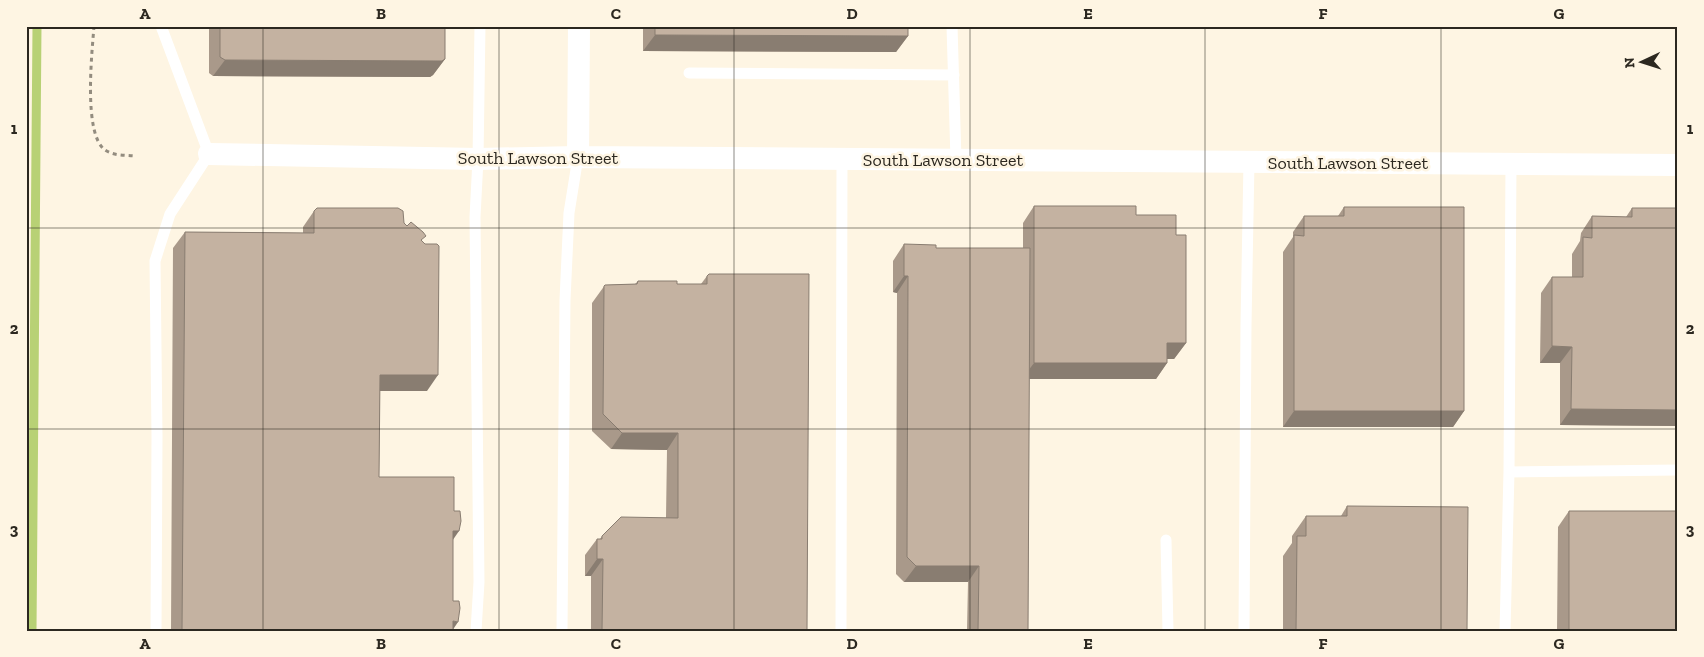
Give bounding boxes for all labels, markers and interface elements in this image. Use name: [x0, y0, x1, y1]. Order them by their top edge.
text: A: [140, 4, 151, 23]
text: B: [376, 4, 386, 23]
text: C: [611, 4, 621, 23]
text: D: [846, 4, 858, 23]
text: E: [1083, 4, 1093, 23]
text: F: [1318, 4, 1328, 23]
text: G: [1554, 4, 1565, 23]
north arrow: [1616, 38, 1666, 88]
text: N: [1621, 57, 1638, 69]
text: 1: [11, 119, 18, 138]
text: 1: [1687, 119, 1694, 138]
street label: South Lawson Street: [458, 147, 618, 169]
street label: South Lawson Street: [863, 149, 1023, 171]
street label: South Lawson Street: [1268, 152, 1428, 174]
text: 2: [10, 319, 19, 338]
text: 2: [1686, 319, 1695, 338]
text: 3: [10, 520, 19, 539]
text: 3: [1686, 520, 1695, 539]
text: A: [140, 634, 151, 653]
text: B: [376, 634, 386, 653]
text: C: [611, 634, 621, 653]
text: D: [846, 634, 858, 653]
text: E: [1083, 634, 1093, 653]
text: F: [1318, 634, 1328, 653]
text: G: [1554, 634, 1565, 653]

